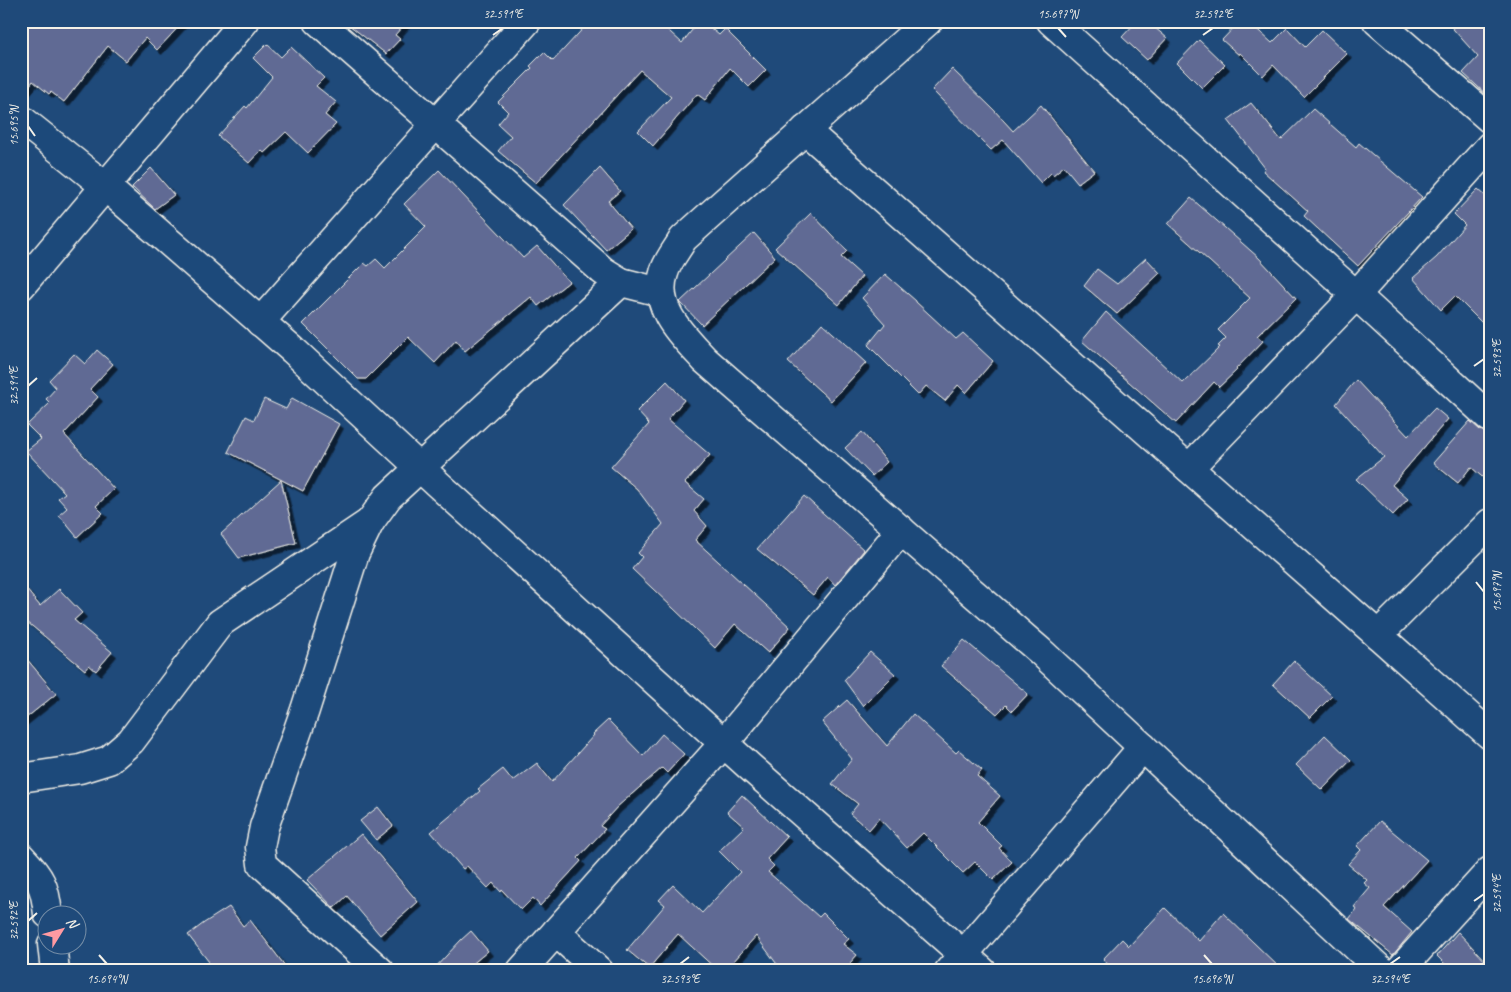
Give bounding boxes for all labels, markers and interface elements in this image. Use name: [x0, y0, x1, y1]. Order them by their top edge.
text: 32.591°E: [483, 6, 524, 22]
text: 15.697°N: [1038, 6, 1080, 22]
text: 32.592°E: [1193, 6, 1234, 22]
text: 15.695°N: [6, 104, 22, 146]
text: 32.593°E: [1489, 338, 1505, 379]
text: 32.591°E: [6, 365, 22, 406]
text: 15.697°N: [1489, 570, 1505, 612]
text: 32.594°E: [1489, 873, 1505, 914]
text: 32.592°E: [6, 900, 22, 941]
north arrow: [38, 904, 88, 954]
text: N: [63, 914, 83, 933]
text: 15.694°N: [87, 971, 129, 987]
text: 32.593°E: [660, 971, 701, 987]
text: 15.696°N: [1192, 971, 1234, 987]
text: 32.594°E: [1370, 971, 1411, 987]

